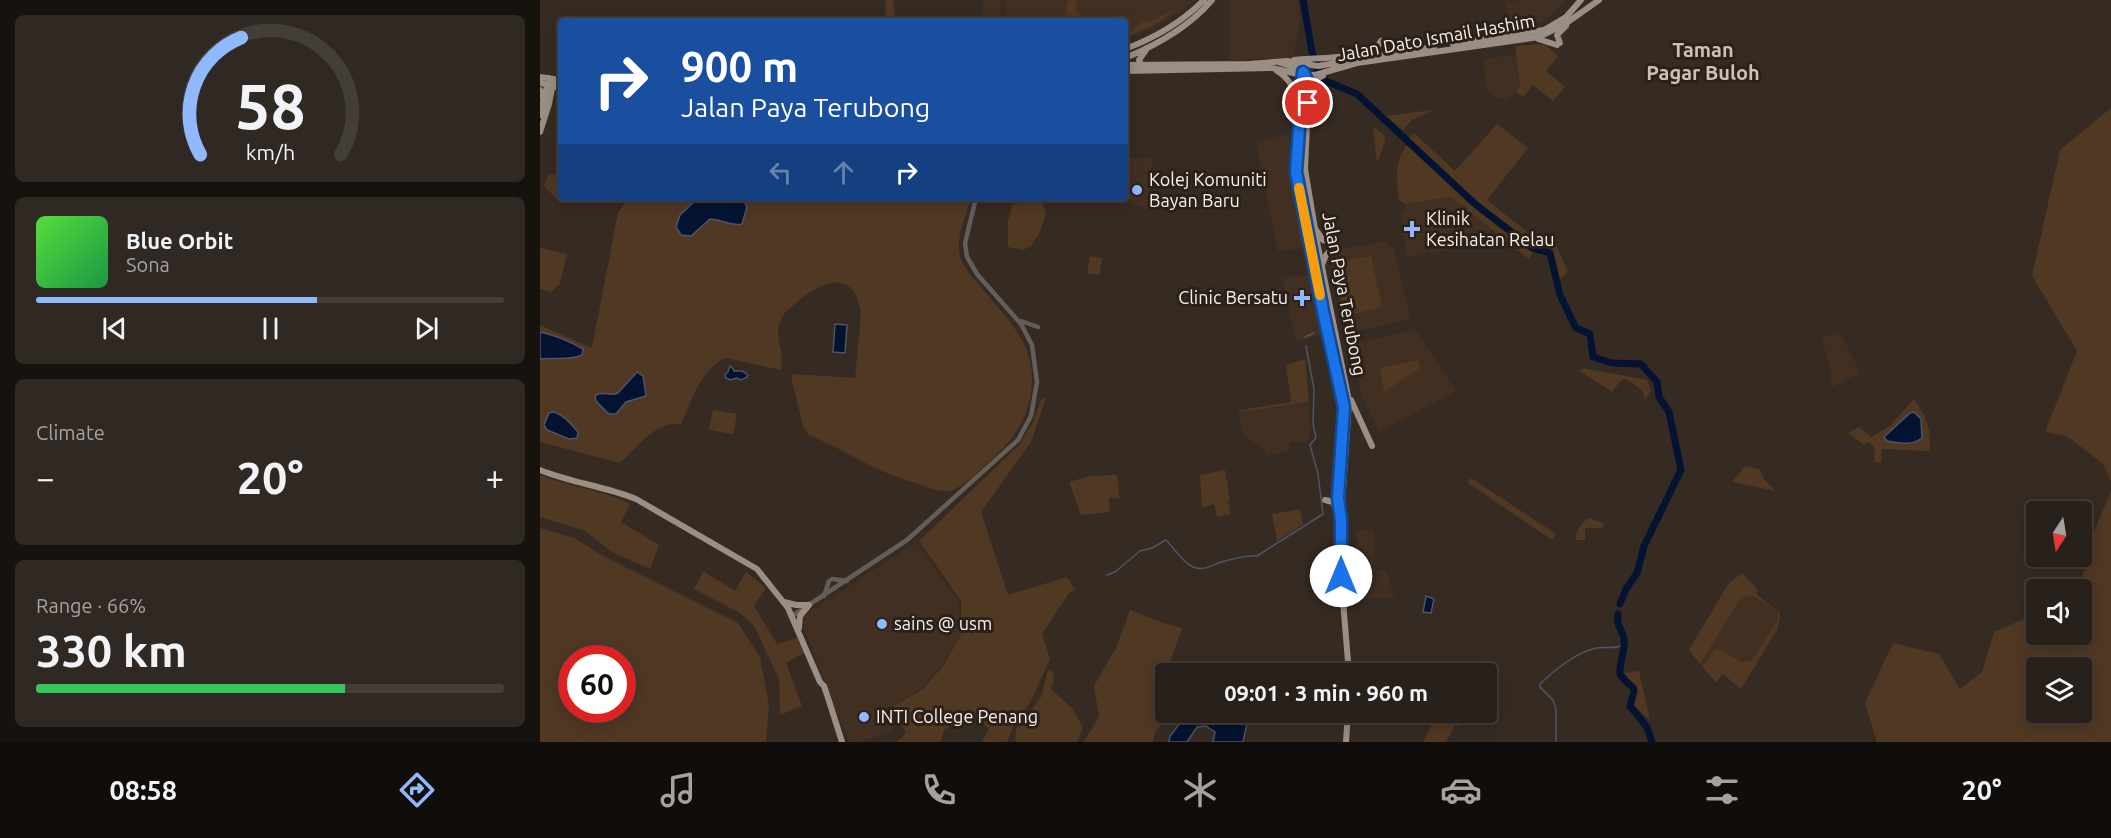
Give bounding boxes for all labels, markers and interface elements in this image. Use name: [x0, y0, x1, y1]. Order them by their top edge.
street label: Jalan Dato Ismail Hashim: [1335, 10, 1536, 64]
district label: Taman Pagar Buloh: [1646, 38, 1760, 84]
icon: right: [582, 42, 660, 120]
text: 900 m: [681, 43, 798, 90]
text: 58: [235, 72, 305, 142]
pin: [1282, 77, 1333, 128]
icon: arrive: [1291, 86, 1324, 119]
text: Jalan Paya Terubong: [681, 92, 930, 122]
text: km/h: [245, 141, 295, 165]
icon: left: [764, 156, 797, 189]
icon: ahead: [827, 156, 860, 189]
icon: right: [890, 156, 923, 189]
place label: Kolej Komuniti Bayan Baru: [1149, 169, 1267, 210]
marker: Kolej Komuniti Bayan Baru: [1130, 183, 1144, 197]
place label: Klinik Kesihatan Relau: [1426, 208, 1554, 249]
street label: Jalan Paya Terubong: [1319, 210, 1371, 377]
marker: Klinik Kesihatan Relau: [1403, 220, 1421, 238]
text: Blue Orbit: [126, 228, 233, 253]
text: Sona: [126, 253, 170, 276]
place label: Clinic Bersatu: [1178, 287, 1288, 307]
marker: Clinic Bersatu: [1293, 289, 1311, 307]
icon: previous: [98, 312, 131, 345]
icon: pause: [254, 312, 287, 345]
icon: next: [410, 312, 443, 345]
text: Climate: [36, 421, 105, 444]
text: 20°: [237, 452, 303, 503]
text: −: [36, 459, 55, 496]
text: +: [485, 459, 504, 496]
north arrow: [2026, 501, 2092, 567]
map controls: [2026, 501, 2092, 723]
position arrow: [1309, 544, 1373, 608]
button: sound: [2026, 579, 2092, 645]
text: Range · 66%: [36, 594, 146, 617]
place label: sains @ usm: [894, 613, 992, 633]
marker: sains @ usm: [875, 617, 889, 631]
text: 330 km: [36, 625, 187, 676]
speed limit sign: 60: [558, 645, 636, 723]
button: layers: [2026, 657, 2092, 723]
text: 09:01 · 3 min · 960 m: [1224, 680, 1428, 705]
place label: INTI College Penang: [876, 706, 1038, 726]
marker: INTI College Penang: [857, 710, 871, 724]
icon: directions: [396, 769, 438, 811]
icon: music: [657, 769, 699, 811]
icon: phone: [918, 769, 960, 811]
icon: climate: [1179, 769, 1221, 811]
icon: car: [1440, 769, 1482, 811]
icon: filters: [1701, 769, 1743, 811]
text: 08:58: [109, 775, 177, 805]
text: 20°: [1961, 775, 2001, 805]

